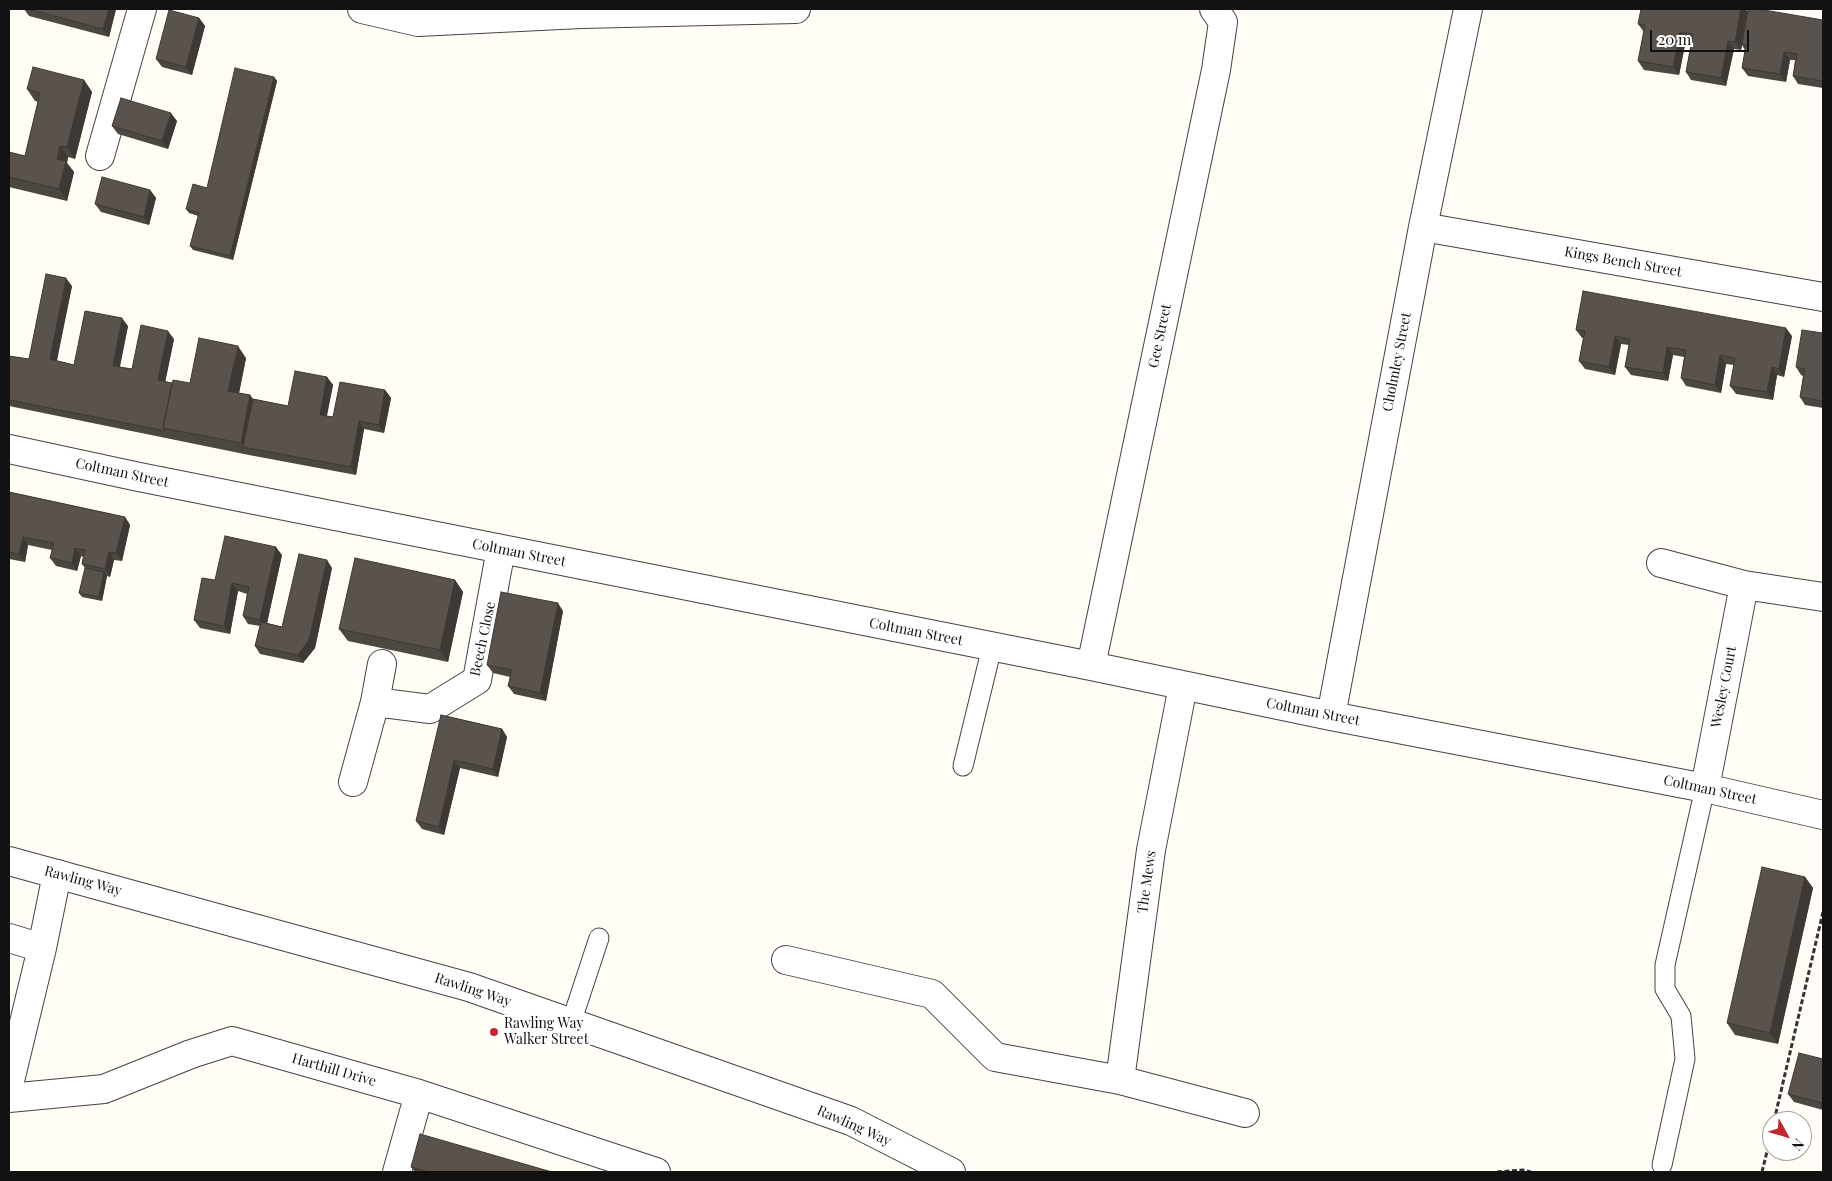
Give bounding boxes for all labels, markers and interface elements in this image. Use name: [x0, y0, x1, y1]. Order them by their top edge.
scale bar: [1652, 20, 1751, 52]
text: 20 m: [1658, 29, 1691, 49]
street label: Kings Bench Street: [1563, 243, 1683, 281]
street label: Gee Street: [1145, 302, 1175, 370]
street label: Cholmley Street: [1379, 311, 1415, 413]
street label: Coltman Street: [74, 455, 170, 491]
street label: Coltman Street: [471, 536, 567, 570]
street label: Beech Close: [467, 600, 499, 678]
street label: Coltman Street: [868, 615, 964, 649]
street label: Wesley Court: [1708, 645, 1740, 729]
street label: Coltman Street: [1265, 695, 1361, 729]
street label: Coltman Street: [1662, 772, 1758, 808]
street label: The Mews: [1134, 849, 1160, 915]
street label: Rawling Way: [42, 863, 124, 899]
street label: Rawling Way: [433, 970, 513, 1010]
place label: Rawling Way Walker Street: [504, 1016, 589, 1048]
marker: Rawling Way Walker Street: [488, 1026, 500, 1038]
street label: Harthill Drive: [290, 1050, 378, 1090]
street label: Rawling Way: [814, 1102, 894, 1150]
north arrow: [1762, 1111, 1812, 1161]
text: N: [1788, 1135, 1809, 1155]

